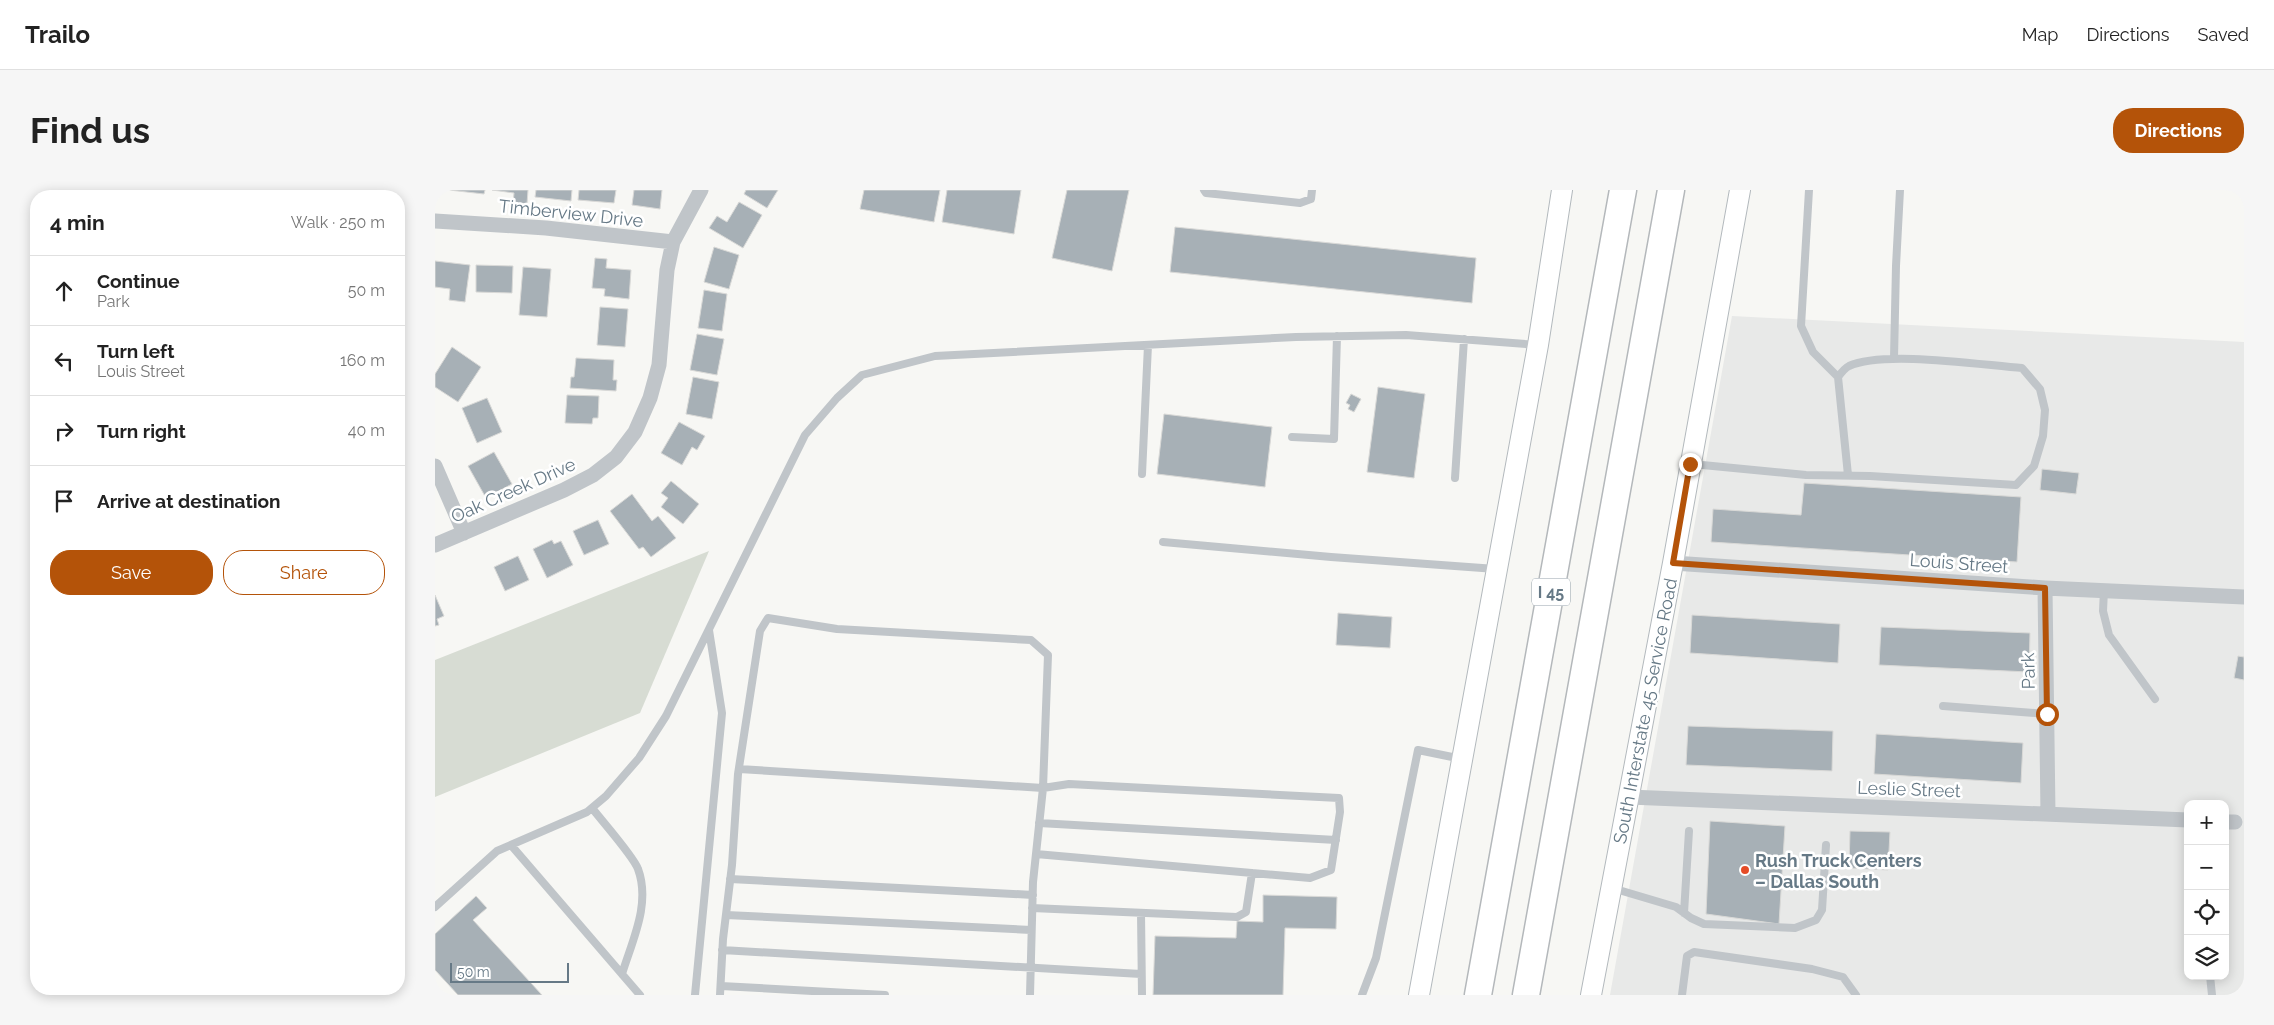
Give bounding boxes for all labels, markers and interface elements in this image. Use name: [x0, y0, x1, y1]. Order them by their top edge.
text: Trailo: [25, 20, 90, 49]
text: Map: [2022, 24, 2058, 45]
text: Directions: [2086, 24, 2170, 45]
text: Saved: [2198, 24, 2249, 45]
button: Directions: [2113, 108, 2244, 153]
text: Find us: [30, 110, 150, 151]
street label: Timberview Drive: [498, 195, 645, 231]
text: 4 min: [50, 210, 105, 235]
text: Walk · 250 m: [291, 213, 385, 232]
text: Continue: [97, 270, 180, 292]
icon: ahead: [50, 277, 78, 305]
text: 50 m: [348, 281, 385, 300]
text: Park: [97, 292, 130, 311]
text: Turn left: [97, 340, 174, 362]
icon: left: [50, 347, 78, 375]
text: 160 m: [340, 351, 385, 370]
text: Louis Street: [97, 362, 185, 381]
icon: right: [50, 417, 78, 445]
text: Turn right: [97, 420, 186, 442]
text: 40 m: [348, 421, 385, 440]
street label: Oak Creek Drive: [448, 453, 579, 527]
route end: [1679, 453, 1702, 476]
icon: arrive: [50, 487, 78, 515]
text: Arrive at destination: [97, 490, 281, 512]
street label: Louis Street: [1909, 549, 2009, 577]
button: Save: [50, 550, 213, 595]
button: Share: [223, 550, 385, 595]
street label: South Interstate 45 Service Road: [1609, 576, 1681, 846]
road number: I 45: [1532, 578, 1570, 606]
street label: Park: [2017, 652, 2039, 690]
route start: [2036, 703, 2059, 726]
street label: Leslie Street: [1857, 777, 1961, 801]
map controls: [2184, 800, 2229, 980]
button: +: [2184, 800, 2229, 845]
button: −: [2184, 845, 2229, 890]
place label: Rush Truck Centers – Dallas South: [1755, 850, 1922, 892]
marker: Rush Truck Centers – Dallas South: [1739, 864, 1751, 876]
button: locate: [2184, 890, 2229, 935]
button: layers: [2184, 935, 2229, 980]
scale bar: [450, 960, 569, 983]
text: 50 m: [457, 964, 490, 980]

